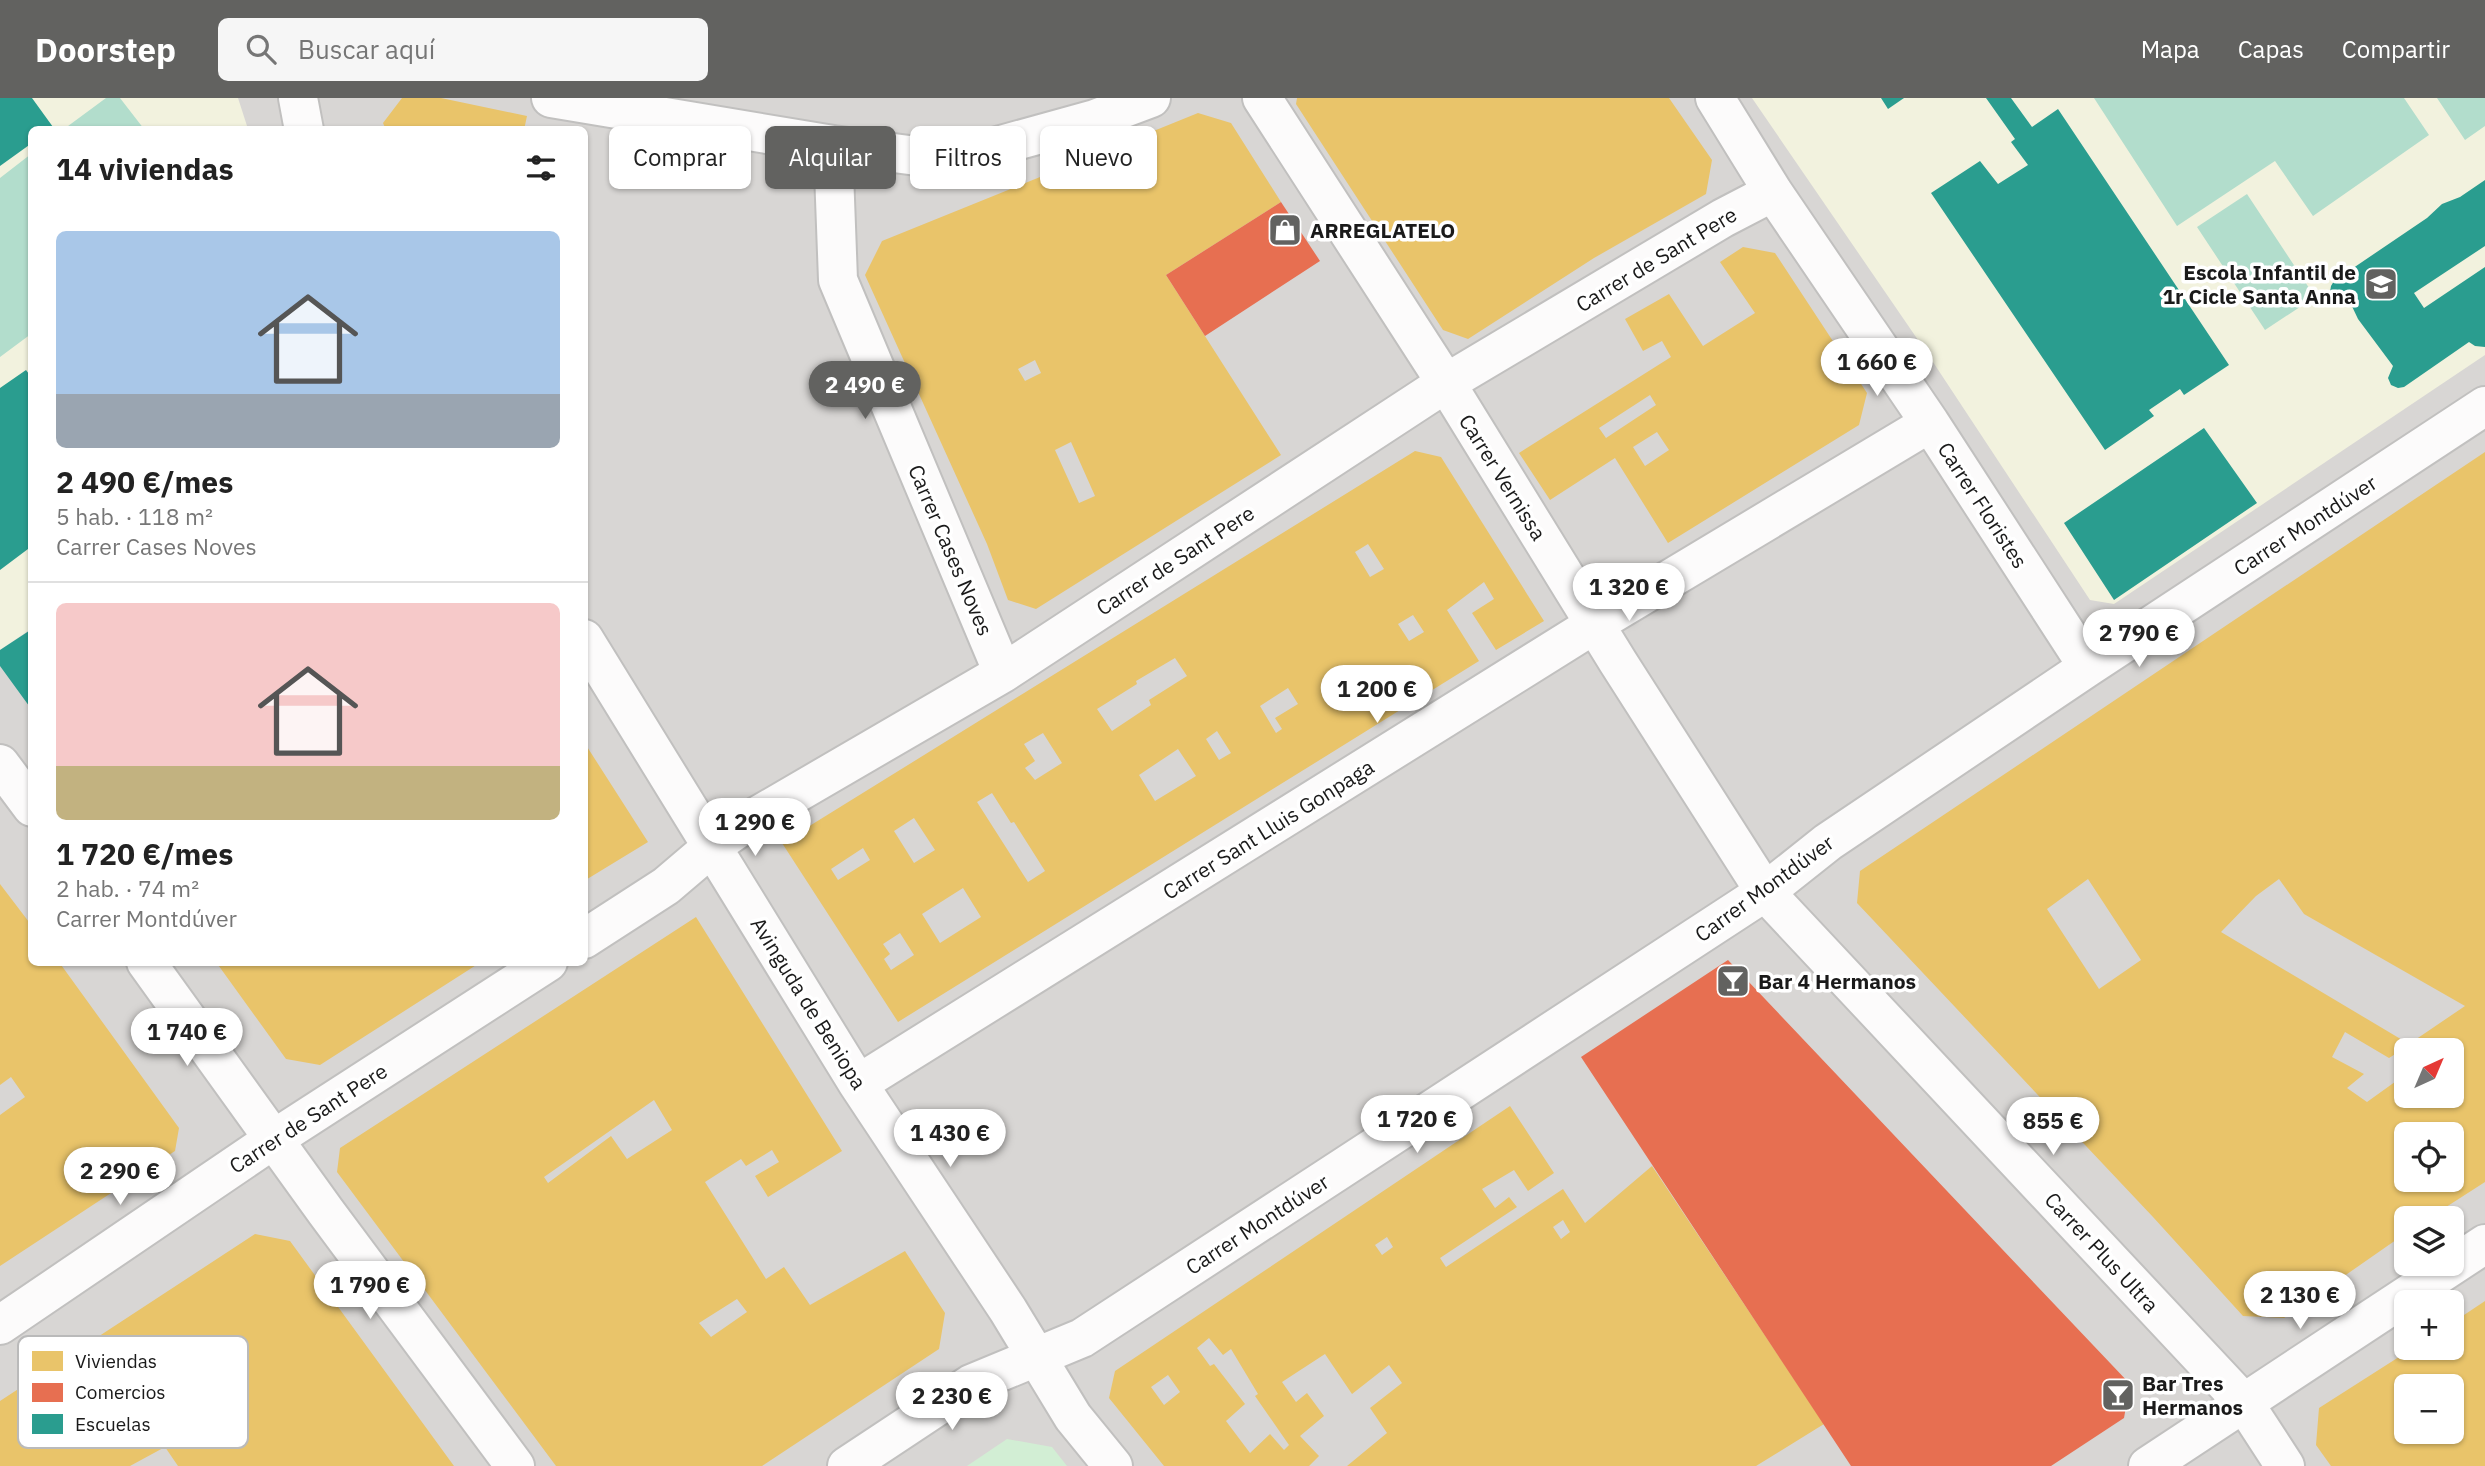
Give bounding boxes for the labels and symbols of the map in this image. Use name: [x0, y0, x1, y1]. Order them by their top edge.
street label: Carrer de Sant Pere: [1570, 200, 1742, 318]
shop icon: ARREGLATELO: [1266, 211, 1304, 249]
place label: ARREGLATELO: [1310, 216, 1455, 244]
place label: Escola Infantil de 1r Cicle Santa Anna: [2162, 258, 2356, 310]
school or university icon: Escola Infantil de 1r Cicle Santa Anna: [2362, 265, 2400, 303]
pin: 1 660 €: [1812, 338, 1942, 398]
pin: 2 490 €: [800, 362, 930, 421]
street label: Carrer Vernissa: [1453, 409, 1553, 545]
street label: Carrer Floristes: [1932, 437, 2034, 573]
street label: Carrer Cases Noves: [902, 460, 1000, 640]
street label: Carrer Montdúver: [2228, 468, 2382, 582]
street label: Carrer de Sant Pere: [1091, 498, 1259, 622]
pin: 1 320 €: [1564, 564, 1694, 623]
pin: 2 790 €: [2074, 610, 2204, 669]
pin: 1 200 €: [1312, 666, 1442, 725]
street label: Carrer Sant Lluis Gonpaga: [1157, 752, 1379, 906]
pin: 1 290 €: [690, 798, 820, 858]
street label: Carrer Montdúver: [1689, 828, 1839, 948]
street label: Avinguda de Beniopa: [745, 912, 873, 1094]
bar icon: Bar 4 Hermanos: [1714, 962, 1752, 1000]
place label: Bar 4 Hermanos: [1758, 967, 1916, 995]
pin: 1 740 €: [122, 1009, 252, 1068]
north arrow: [2394, 1038, 2464, 1108]
street label: Carrer de Sant Pere: [224, 1056, 392, 1180]
pin: 1 720 €: [1352, 1096, 1482, 1155]
pin: 855 €: [2004, 1098, 2102, 1157]
pin: 1 430 €: [885, 1110, 1015, 1169]
pin: 2 290 €: [55, 1148, 185, 1207]
street label: Carrer Montdúver: [1180, 1167, 1334, 1281]
street label: Carrer Plus Ultra: [2039, 1186, 2165, 1318]
pin: 1 790 €: [305, 1262, 435, 1321]
pin: 2 130 €: [2235, 1272, 2365, 1331]
legend: [18, 1336, 248, 1448]
text: Viviendas: [75, 1349, 157, 1373]
place label: Bar Tres Hermanos: [2142, 1369, 2243, 1421]
pin: 2 230 €: [887, 1372, 1017, 1432]
bar icon: Bar Tres Hermanos: [2099, 1376, 2137, 1414]
text: Comercios: [75, 1380, 166, 1404]
text: Escuelas: [75, 1412, 151, 1436]

